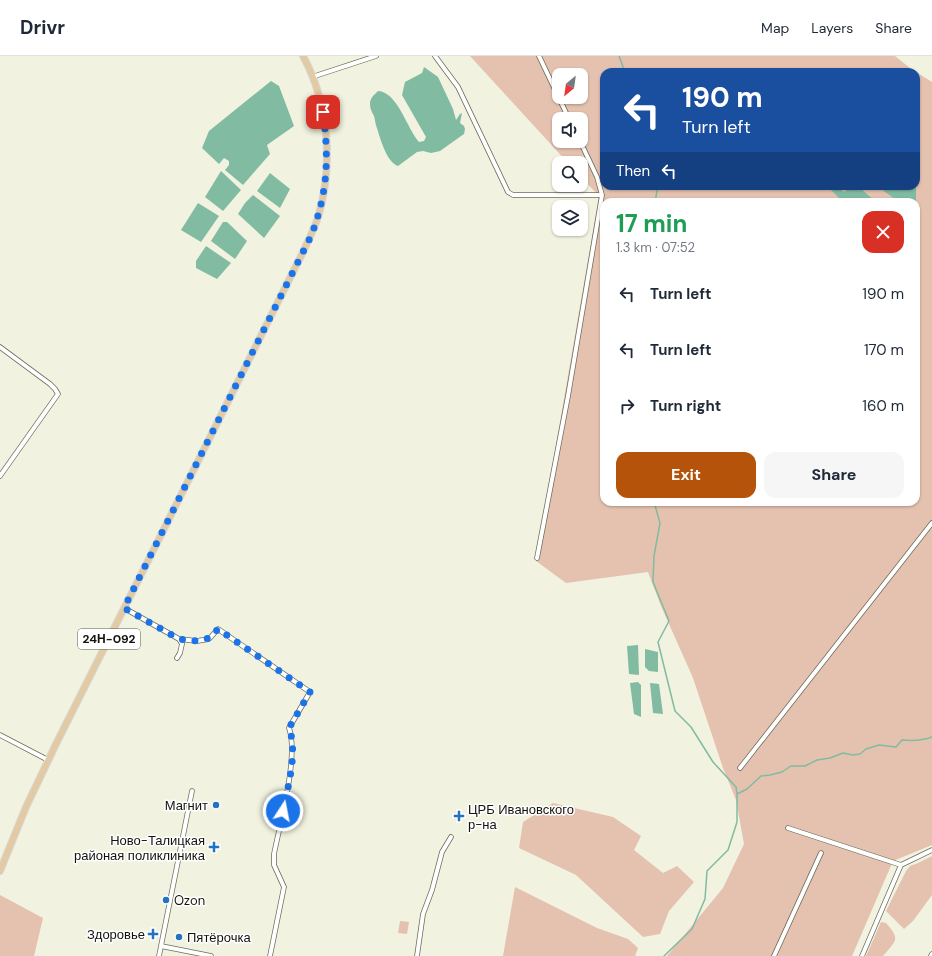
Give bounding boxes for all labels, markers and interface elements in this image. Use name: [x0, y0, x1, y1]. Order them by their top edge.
text: Drivr: [20, 15, 65, 40]
text: Map: [761, 19, 789, 37]
text: Layers: [811, 19, 853, 37]
text: Share: [875, 19, 912, 37]
north arrow: [552, 68, 588, 104]
map controls: [552, 68, 588, 236]
text: 190 m: [682, 79, 763, 116]
icon: left: [616, 84, 668, 136]
pin: [306, 95, 340, 129]
icon: arrive: [312, 101, 334, 123]
button: sound: [552, 112, 588, 148]
text: Turn left: [682, 115, 751, 139]
button: search: [552, 156, 588, 192]
icon: left: [658, 160, 680, 182]
text: Then: [616, 161, 650, 181]
button: layers: [552, 200, 588, 236]
text: 17 min: [616, 208, 687, 239]
button: close: [862, 211, 904, 253]
text: 1.3 km · 07:52: [616, 239, 695, 256]
icon: left: [616, 283, 638, 305]
text: Turn left: [650, 284, 711, 304]
text: 190 m: [862, 284, 904, 304]
icon: left: [616, 339, 638, 361]
text: Turn left: [650, 340, 711, 360]
text: 170 m: [864, 340, 904, 360]
icon: right: [616, 395, 638, 417]
text: Turn right: [650, 396, 721, 416]
text: 160 m: [862, 396, 904, 416]
button: Exit: [616, 452, 756, 498]
button: Share: [764, 452, 904, 498]
road number: 24Н-092: [78, 629, 140, 649]
position arrow: [262, 790, 304, 832]
place label: Магнит: [165, 797, 208, 814]
marker: Магнит: [211, 800, 221, 810]
place label: ЦРБ Ивановского р-на: [468, 801, 574, 833]
marker: ЦРБ Ивановского р-на: [453, 810, 465, 822]
place label: Ново-Талицкая районая поликлиника: [74, 832, 206, 864]
marker: Ново-Талицкая районая поликлиника: [208, 841, 220, 853]
place label: Ozon: [174, 892, 205, 909]
marker: Ozon: [161, 895, 171, 905]
place label: Здоровье: [87, 926, 145, 943]
marker: Здоровье: [148, 929, 158, 939]
place label: Пятёрочка: [187, 929, 251, 946]
marker: Пятёрочка: [174, 932, 184, 942]

